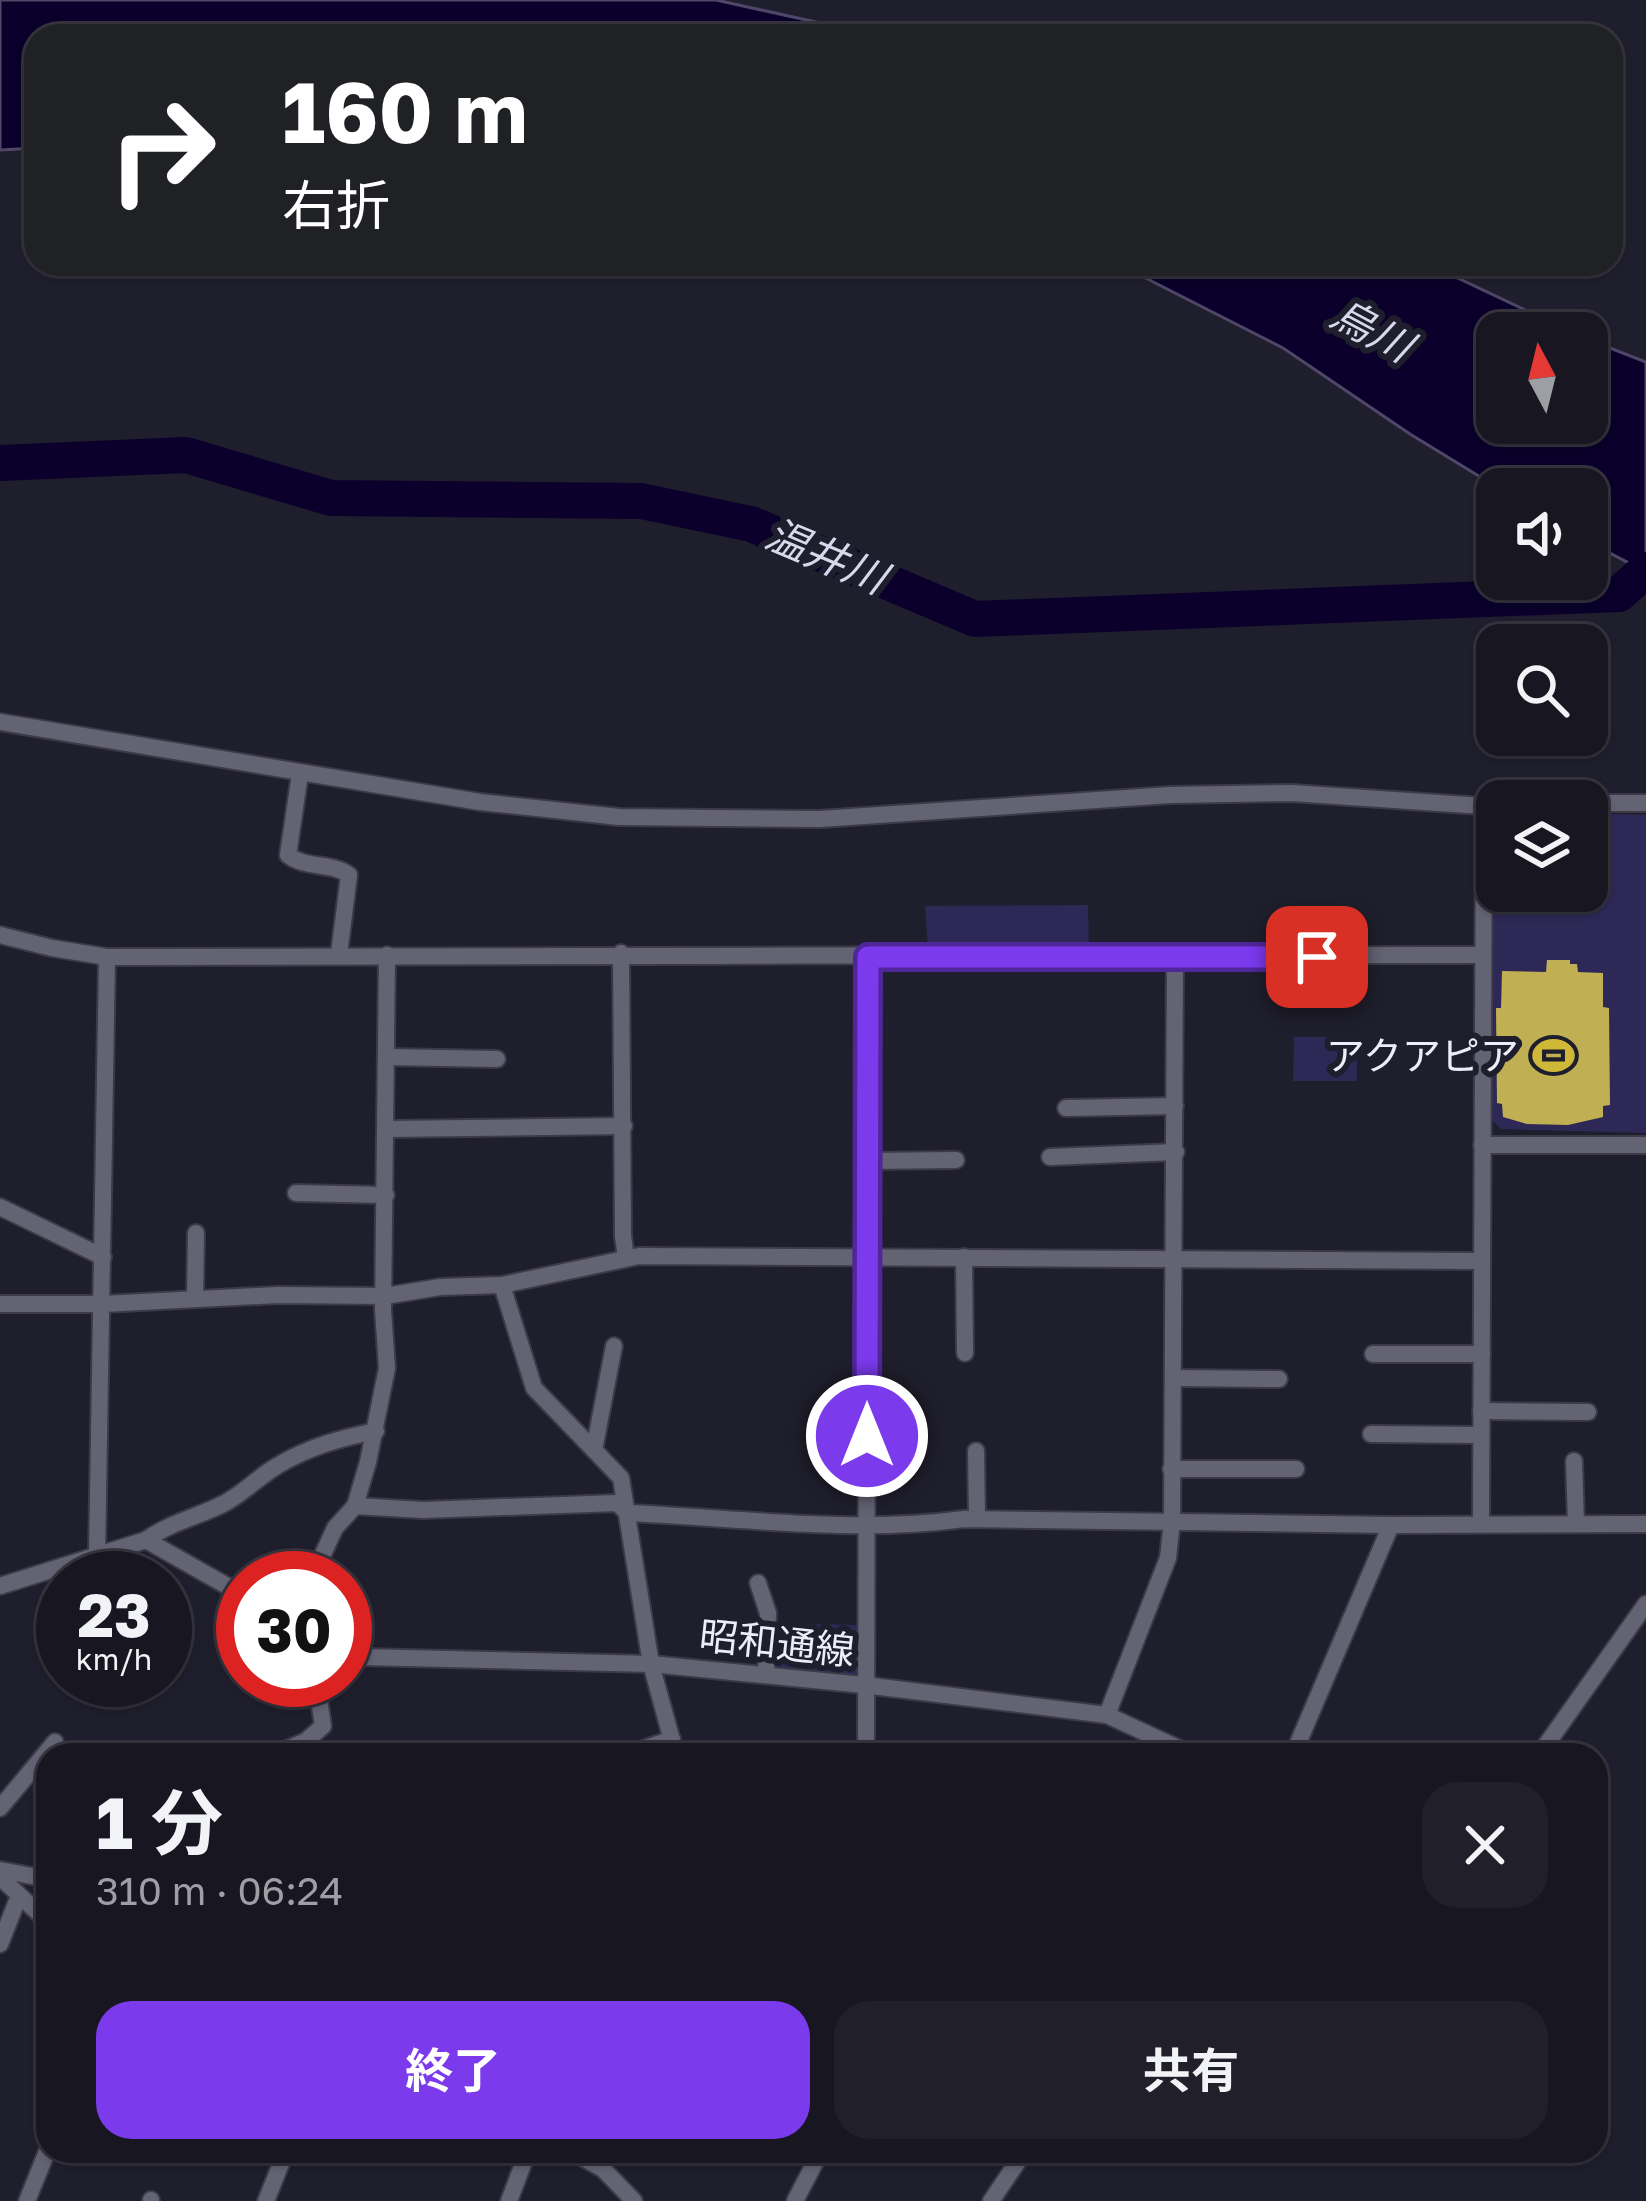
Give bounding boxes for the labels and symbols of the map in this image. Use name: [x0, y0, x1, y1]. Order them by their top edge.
water label: 烏川: [1324, 287, 1425, 373]
north arrow: [1476, 312, 1608, 444]
water label: 温井川: [759, 507, 898, 604]
pin: [1266, 906, 1368, 1008]
place label: アクアピア: [1326, 1032, 1519, 1079]
sports icon: アクアピア: [1530, 1033, 1576, 1079]
position arrow: [804, 1373, 930, 1499]
speed limit sign: 30: [216, 1551, 372, 1707]
street label: 昭和通線: [697, 1611, 857, 1674]

